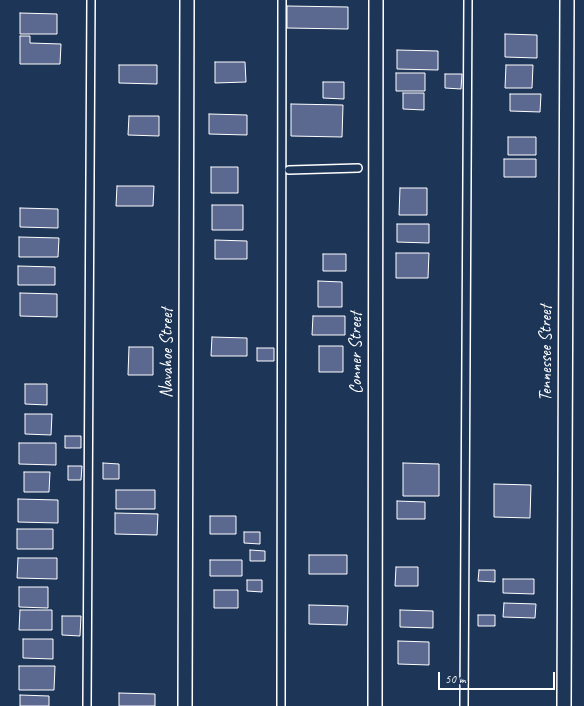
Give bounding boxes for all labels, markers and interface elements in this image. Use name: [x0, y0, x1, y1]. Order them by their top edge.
street label: Tennessee Street: [537, 305, 557, 401]
street label: Navahoe Street: [158, 308, 178, 398]
street label: Conner Street: [347, 312, 367, 394]
scale bar: [440, 664, 557, 690]
text: 50 m: [445, 671, 465, 687]

